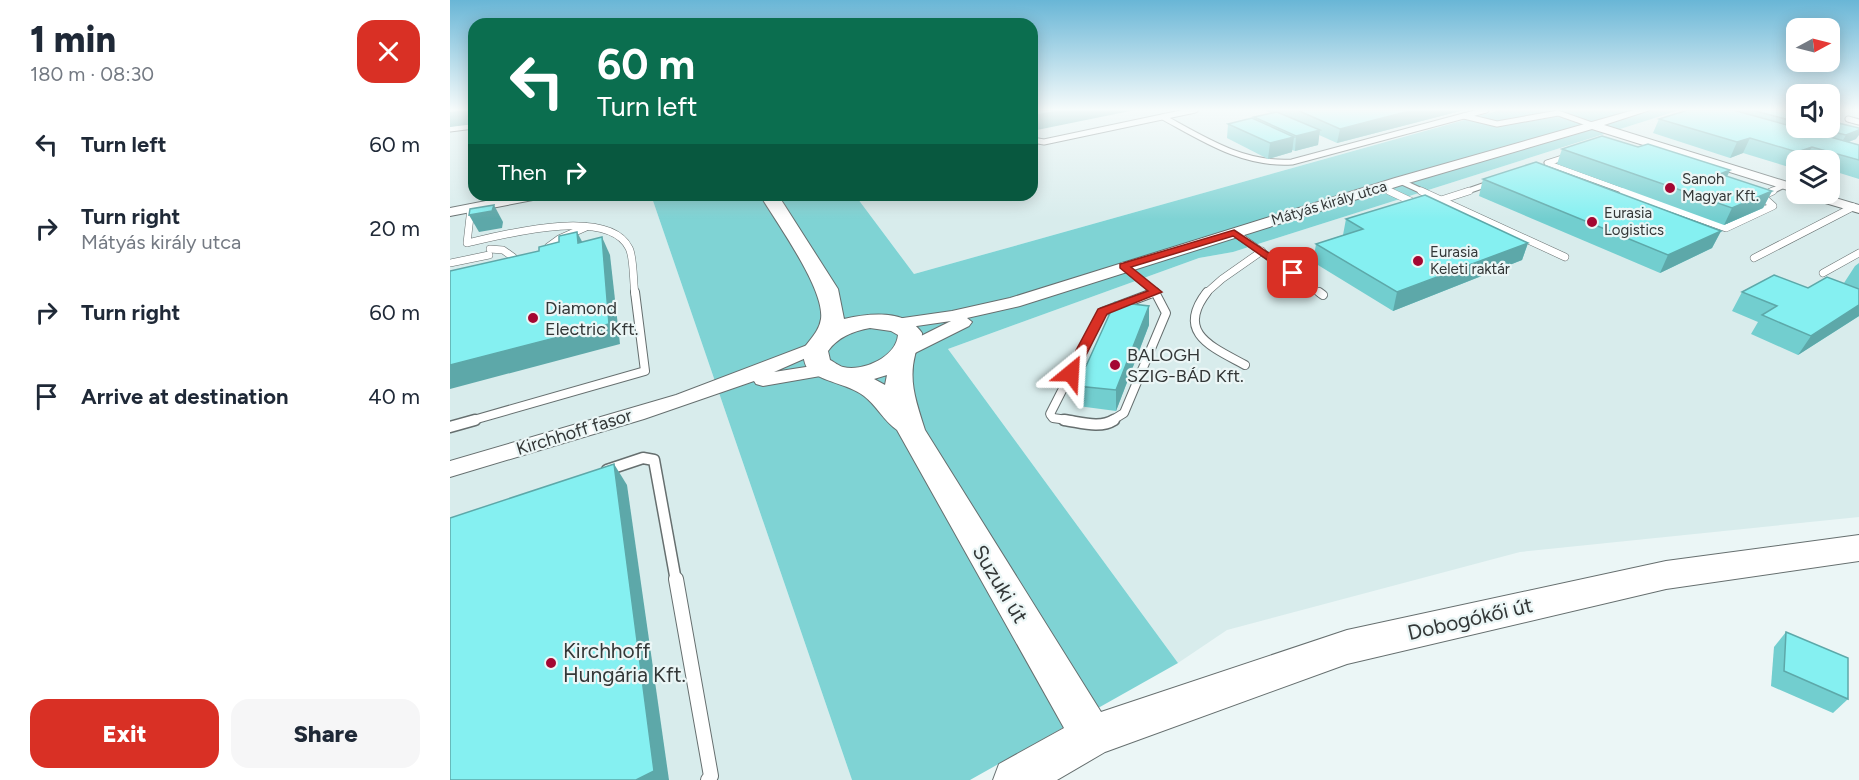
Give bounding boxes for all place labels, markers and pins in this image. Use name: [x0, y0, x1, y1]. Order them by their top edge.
place label: Sanoh Magyar Kft.: [1682, 170, 1759, 205]
marker: Sanoh Magyar Kft.: [1663, 181, 1677, 195]
place label: Eurasia Logistics: [1604, 204, 1664, 239]
marker: Eurasia Logistics: [1585, 215, 1599, 229]
place label: Eurasia Keleti raktár: [1430, 243, 1510, 278]
pin: [1267, 247, 1318, 298]
marker: Eurasia Keleti raktár: [1411, 254, 1425, 268]
place label: Diamond Electric Kft.: [545, 297, 639, 340]
marker: Diamond Electric Kft.: [526, 311, 540, 325]
place label: BALOGH SZIG-BÁD Kft.: [1127, 344, 1244, 387]
marker: BALOGH SZIG-BÁD Kft.: [1108, 358, 1122, 372]
place label: Kirchhoff Hungária Kft.: [563, 638, 686, 687]
marker: Kirchhoff Hungária Kft.: [544, 656, 558, 670]

